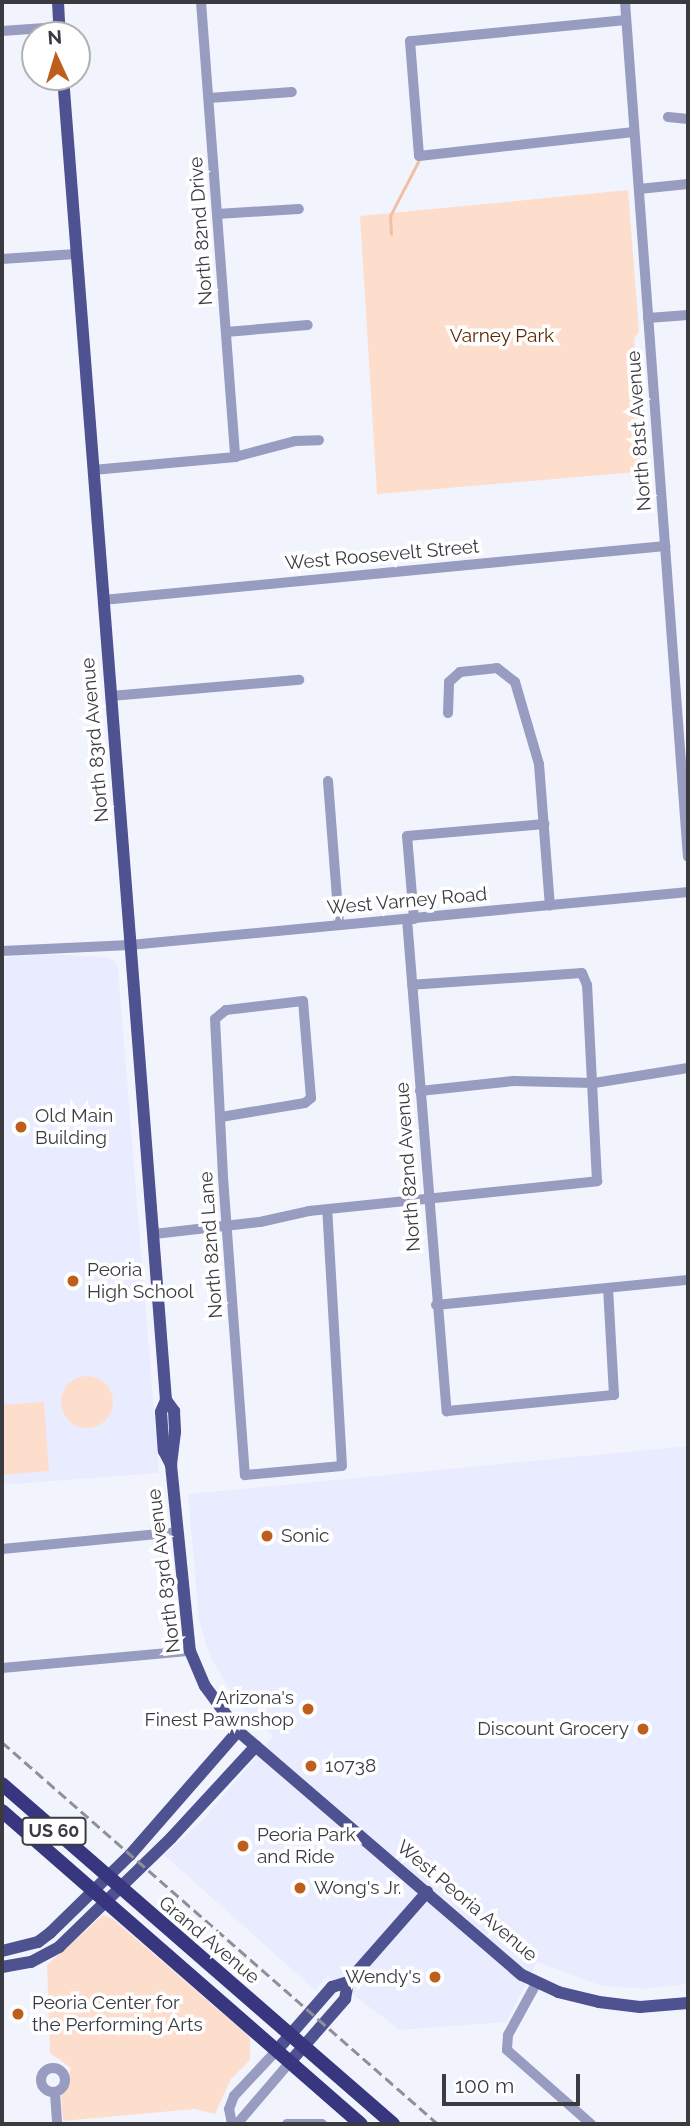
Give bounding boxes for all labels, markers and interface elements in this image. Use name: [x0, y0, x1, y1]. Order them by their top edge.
north arrow: [21, 21, 91, 91]
text: N: [47, 26, 63, 49]
street label: North 82nd Drive: [184, 156, 218, 306]
park label: Varney Park: [450, 325, 554, 347]
street label: North 81st Avenue: [622, 350, 656, 512]
street label: West Roosevelt Street: [284, 535, 480, 575]
street label: North 83rd Avenue: [76, 656, 114, 824]
street label: West Varney Road: [325, 883, 489, 919]
street label: North 82nd Avenue: [391, 1081, 425, 1253]
place label: Old Main Building: [35, 1105, 113, 1149]
marker: Old Main Building: [13, 1119, 29, 1135]
street label: North 82nd Lane: [194, 1171, 228, 1319]
place label: Peoria High School: [87, 1259, 194, 1303]
marker: Peoria High School: [65, 1273, 81, 1289]
street label: North 83rd Avenue: [143, 1487, 185, 1655]
place label: Sonic: [281, 1525, 329, 1547]
marker: Sonic: [259, 1528, 275, 1544]
place label: Arizona's Finest Pawnshop: [144, 1687, 294, 1731]
marker: Arizona's Finest Pawnshop: [300, 1701, 316, 1717]
place label: Discount Grocery: [477, 1718, 629, 1740]
marker: Discount Grocery: [635, 1721, 651, 1737]
place label: 10738: [325, 1755, 376, 1777]
marker: 10738: [303, 1758, 319, 1774]
road number: US 60: [21, 1816, 87, 1845]
place label: Peoria Park and Ride: [257, 1824, 356, 1868]
street label: West Peoria Avenue: [392, 1835, 542, 1967]
marker: Peoria Park and Ride: [235, 1838, 251, 1854]
place label: Wong's Jr.: [314, 1877, 402, 1899]
marker: Wong's Jr.: [292, 1880, 308, 1896]
street label: Grand Avenue: [154, 1891, 264, 1989]
place label: Wendy's: [345, 1966, 421, 1988]
marker: Wendy's: [427, 1969, 443, 1985]
place label: Peoria Center for the Performing Arts: [32, 1992, 203, 2036]
marker: Peoria Center for the Performing Arts: [10, 2006, 26, 2022]
scale bar: [445, 2060, 583, 2104]
text: 100 m: [455, 2073, 514, 2098]

